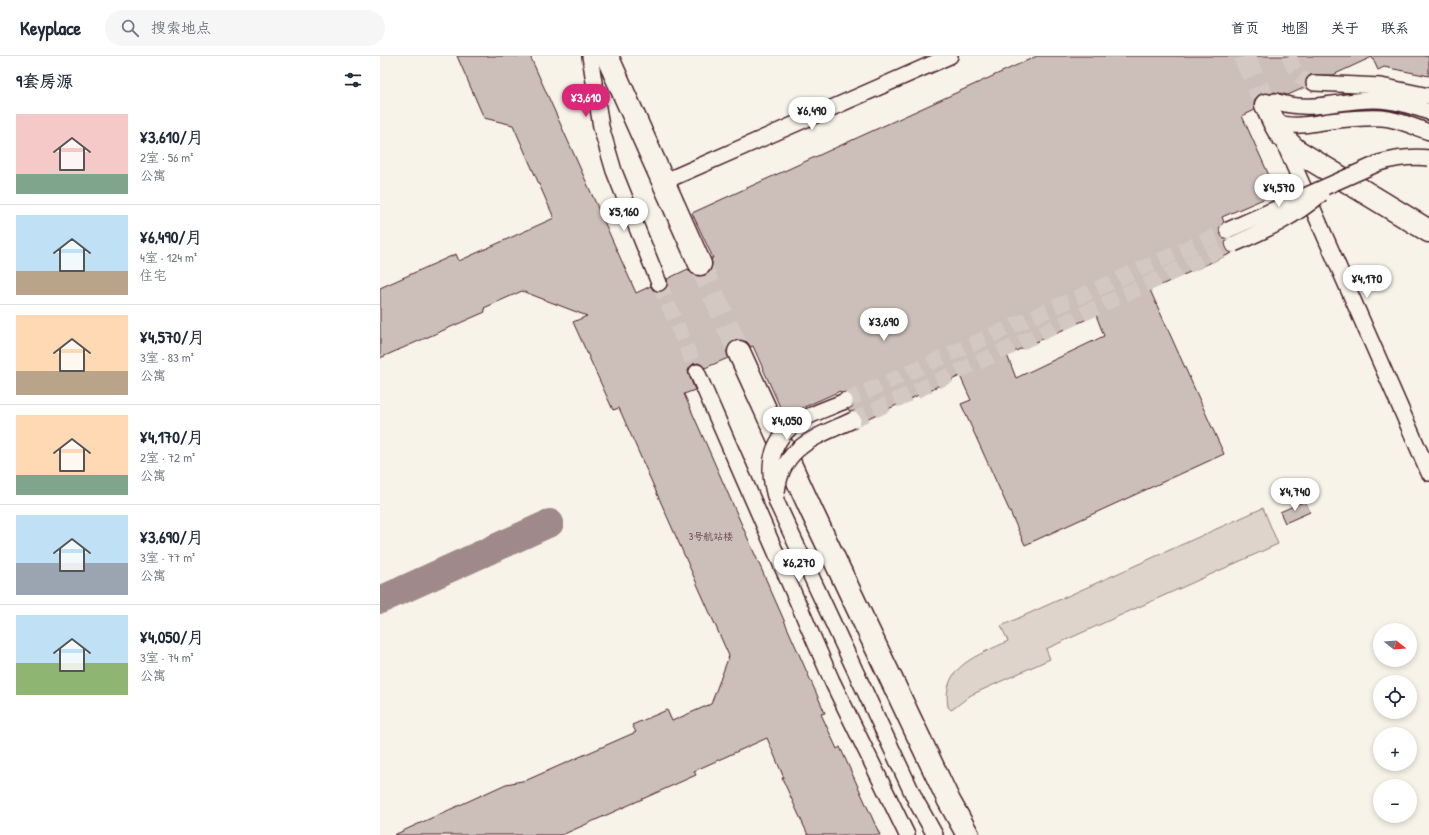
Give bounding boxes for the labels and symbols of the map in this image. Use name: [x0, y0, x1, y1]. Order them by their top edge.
pin: ¥3,610: [553, 84, 619, 118]
pin: ¥6,490: [779, 97, 845, 131]
pin: ¥4,570: [1246, 174, 1312, 208]
pin: ¥5,160: [591, 198, 657, 232]
pin: ¥4,170: [1334, 265, 1400, 299]
pin: ¥3,690: [851, 308, 917, 342]
pin: ¥4,050: [754, 407, 820, 441]
pin: ¥4,740: [1262, 478, 1328, 512]
house number: 3号航站楼: [689, 530, 733, 543]
pin: ¥6,270: [766, 549, 832, 583]
north arrow: [1373, 623, 1417, 667]

